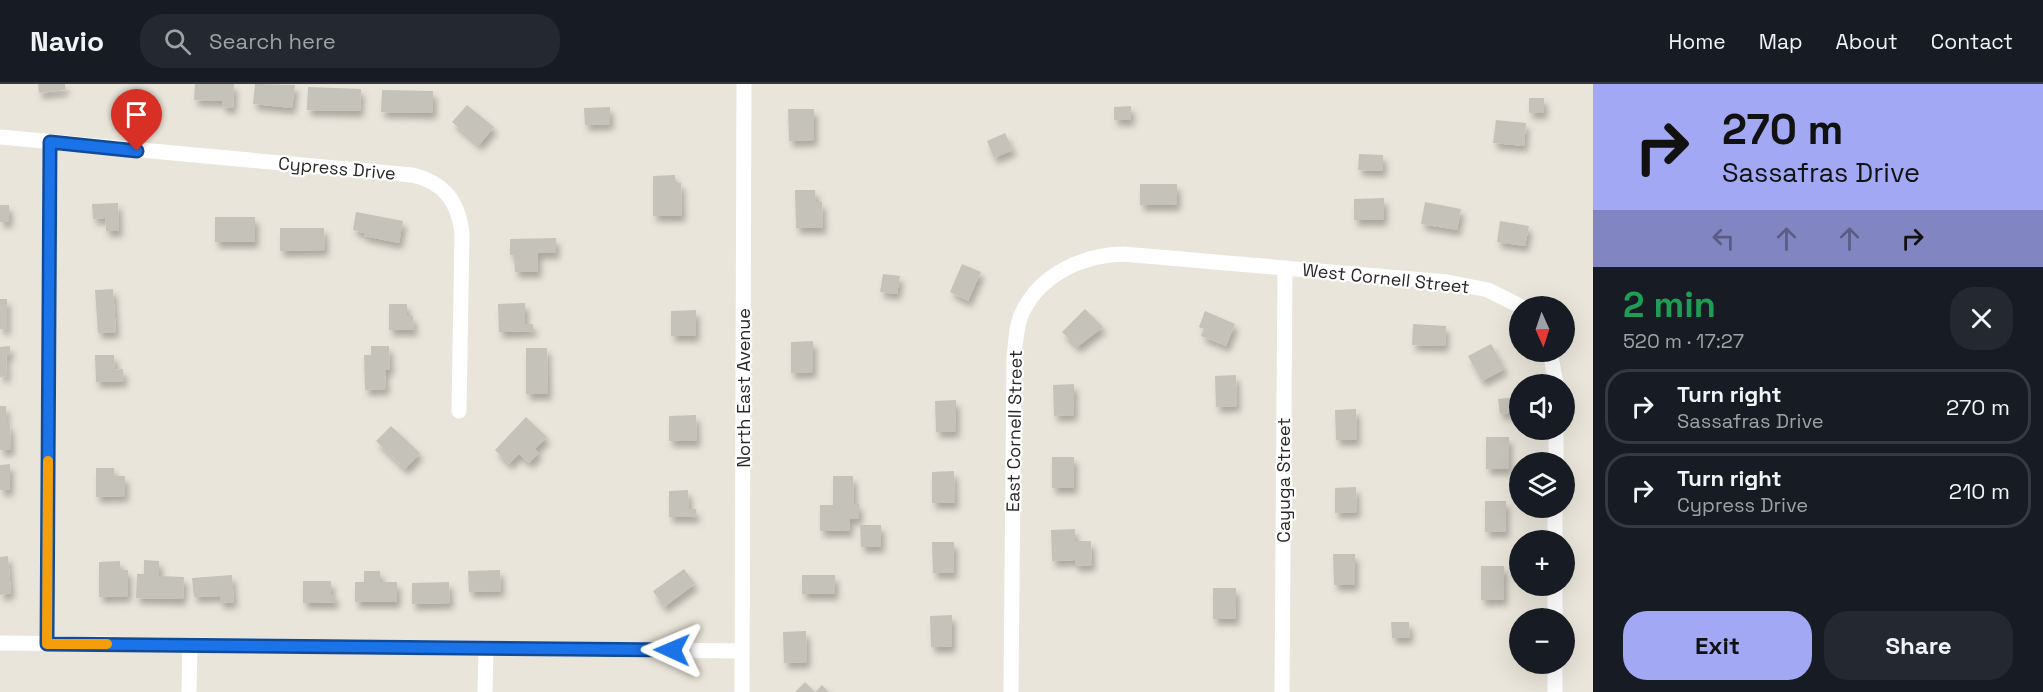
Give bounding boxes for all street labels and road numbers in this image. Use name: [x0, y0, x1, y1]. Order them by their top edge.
street label: Cypress Drive: [277, 151, 397, 185]
street label: West Cornell Street: [1301, 258, 1471, 298]
street label: North East Avenue: [732, 308, 755, 468]
street label: East Cornell Street: [1001, 350, 1027, 512]
street label: Cayuga Street: [1272, 417, 1295, 543]

